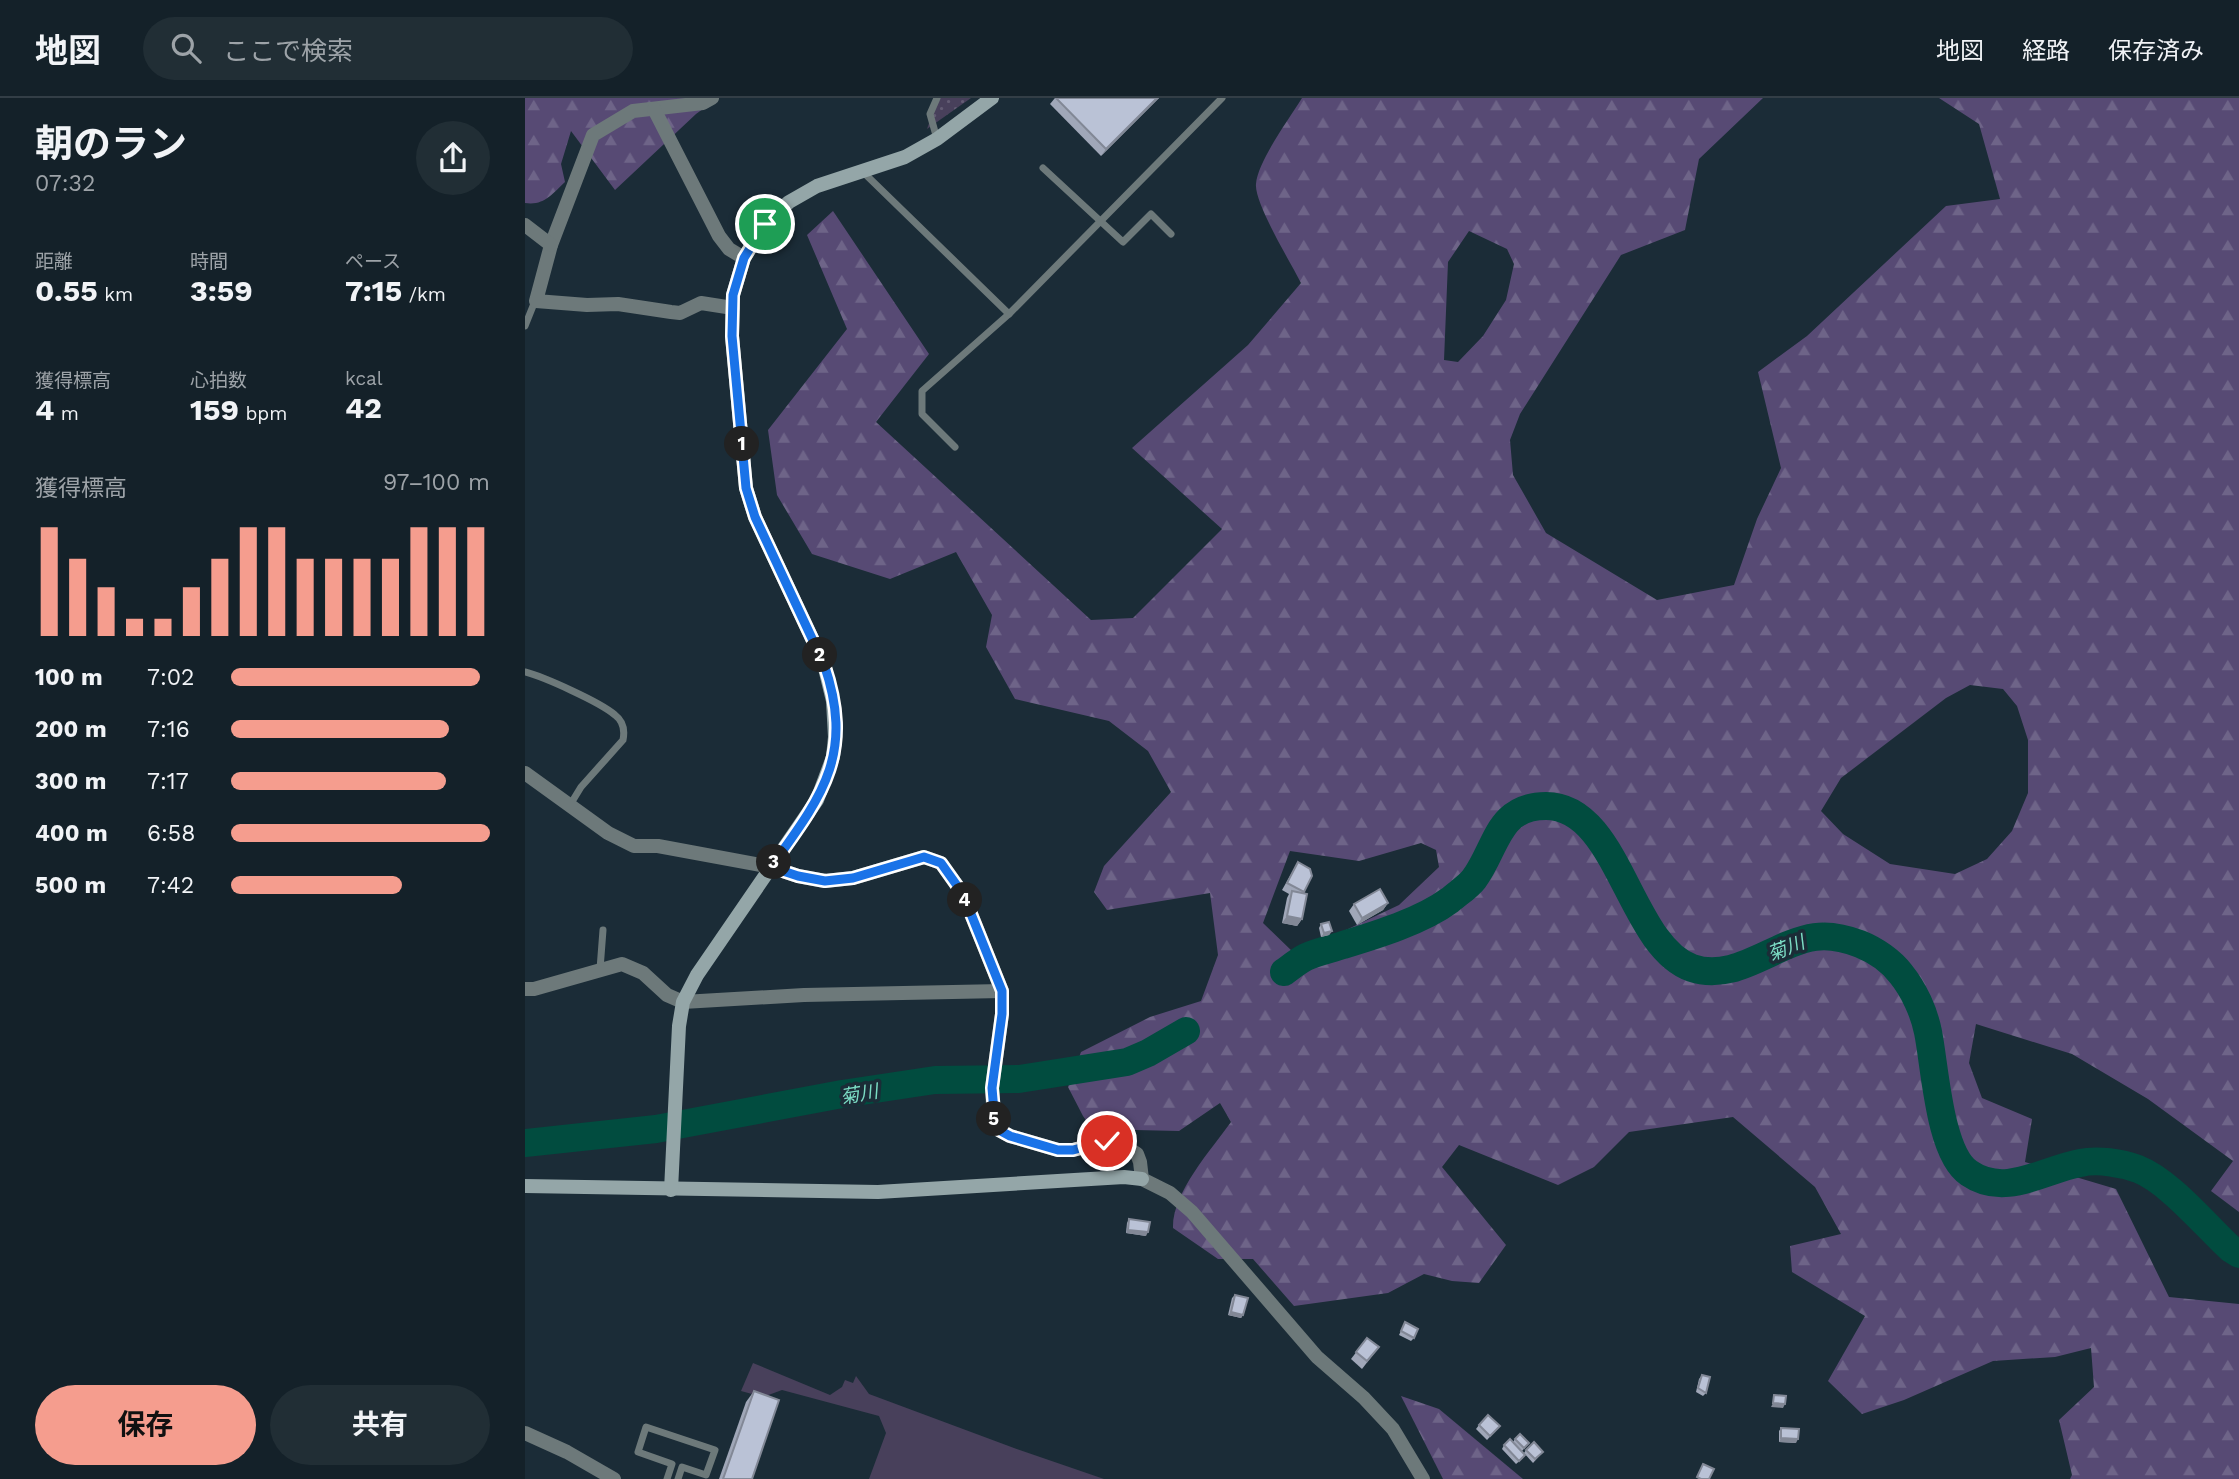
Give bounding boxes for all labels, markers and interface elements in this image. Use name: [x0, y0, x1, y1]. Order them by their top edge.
search box: [143, 17, 633, 80]
icon: search: [167, 29, 205, 67]
text: 地図: [35, 31, 101, 70]
text: ここで検索: [223, 36, 353, 66]
text: 地図: [1936, 37, 1984, 65]
text: 経路: [2022, 37, 2070, 65]
text: 保存済み: [2108, 37, 2204, 65]
button: share: [416, 121, 490, 195]
text: 朝のラン: [35, 122, 187, 166]
text: 07:32: [35, 170, 95, 197]
pin: [735, 194, 795, 254]
icon: arrive: [746, 205, 784, 243]
text: 距離: [35, 250, 73, 273]
text: 時間: [190, 250, 228, 273]
text: ペース: [345, 250, 401, 273]
text: 0.55: [35, 273, 98, 308]
text: 3:59: [190, 273, 253, 308]
text: 7:15: [345, 273, 402, 308]
text: km: [98, 283, 133, 306]
text: /km: [402, 283, 446, 306]
text: kcal: [345, 367, 383, 390]
text: 獲得標高: [35, 369, 111, 392]
text: 心拍数: [190, 369, 247, 392]
text: 42: [345, 390, 382, 425]
text: 4: [35, 392, 54, 427]
text: 159: [190, 392, 239, 427]
text: m: [54, 402, 79, 425]
text: bpm: [239, 402, 287, 425]
pin: 1: [725, 426, 759, 462]
text: 1: [737, 432, 746, 455]
text: 97–100 m: [383, 469, 490, 496]
text: 獲得標高: [35, 475, 127, 502]
pin: 2: [803, 638, 837, 672]
text: 2: [814, 643, 825, 666]
text: 100 m: [35, 664, 103, 691]
text: 7:02: [147, 664, 194, 691]
text: 200 m: [35, 716, 107, 743]
text: 7:16: [147, 716, 190, 743]
text: 300 m: [35, 768, 106, 795]
text: 7:17: [147, 768, 189, 795]
text: 400 m: [35, 820, 108, 847]
text: 6:58: [147, 820, 195, 847]
pin: 3: [757, 844, 791, 880]
text: 3: [768, 850, 779, 873]
text: 500 m: [35, 872, 106, 899]
text: 7:42: [147, 872, 194, 899]
pin: 4: [947, 882, 983, 918]
text: 4: [958, 888, 971, 911]
water label: 菊川: [1764, 930, 1810, 966]
water label: 菊川: [838, 1079, 882, 1109]
pin: 5: [977, 1102, 1011, 1136]
text: 5: [988, 1107, 999, 1130]
pin: [1077, 1111, 1137, 1171]
icon: check: [1088, 1122, 1126, 1160]
button: 保存: [35, 1385, 256, 1465]
button: 共有: [270, 1385, 490, 1465]

